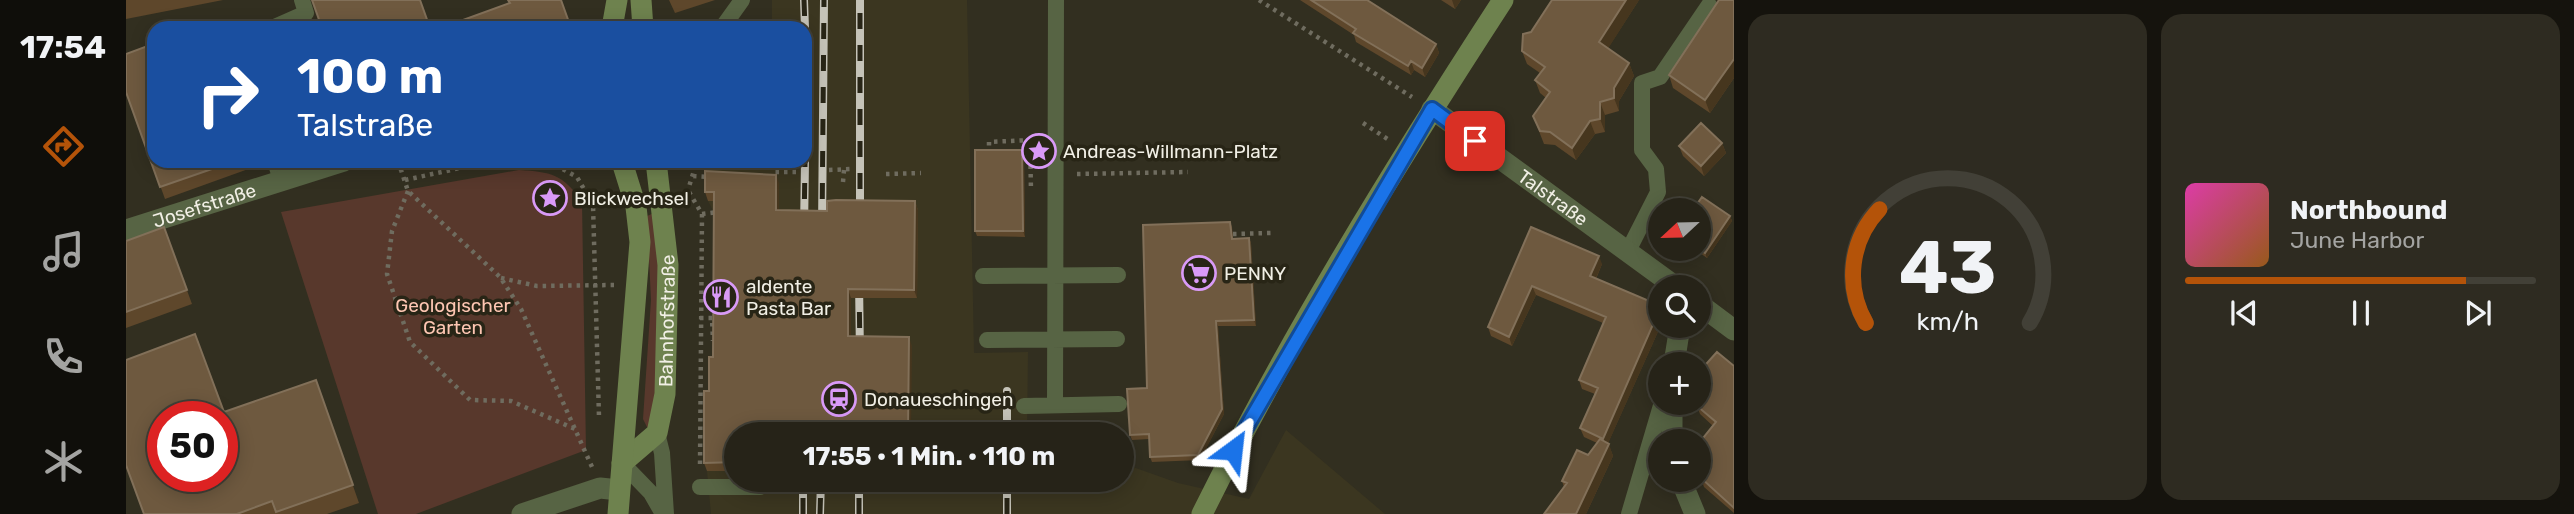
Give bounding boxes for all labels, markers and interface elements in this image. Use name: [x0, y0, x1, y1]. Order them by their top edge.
text: 17:54: [20, 28, 106, 66]
text: 100 m: [297, 47, 443, 105]
icon: right: [182, 49, 273, 140]
text: Talstraße: [297, 106, 433, 144]
pin: [1445, 111, 1505, 171]
icon: directions: [39, 122, 88, 171]
icon: arrive: [1456, 122, 1494, 160]
place icon: Andreas-Willmann-Platz: [1020, 132, 1058, 170]
place label: Andreas-Willmann-Platz: [1063, 140, 1278, 163]
street label: Talstraße: [1514, 164, 1593, 231]
street label: Josefstraße: [150, 178, 259, 232]
place icon: Blickwechsel: [531, 179, 569, 217]
place label: Blickwechsel: [574, 187, 689, 210]
text: Northbound: [2290, 195, 2448, 226]
north arrow: [1648, 198, 1712, 261]
map controls: [1648, 198, 1711, 492]
text: 43: [1899, 225, 1996, 311]
text: June Harbor: [2290, 226, 2424, 254]
icon: music: [39, 227, 88, 276]
street label: Bahnhofstraße: [654, 253, 679, 387]
supermarket icon: PENNY: [1180, 254, 1218, 292]
place label: PENNY: [1224, 262, 1286, 285]
place label: aldente Pasta Bar: [746, 275, 832, 320]
button: search: [1648, 275, 1711, 338]
restaurant icon: aldente Pasta Bar: [702, 278, 740, 316]
park label: Geologischer Garten: [395, 294, 512, 339]
icon: previous: [2225, 294, 2263, 332]
icon: pause: [2342, 294, 2380, 332]
icon: next: [2459, 294, 2497, 332]
text: km/h: [1916, 307, 1979, 336]
icon: phone: [39, 332, 88, 381]
button: +: [1648, 352, 1711, 415]
station icon: Donaueschingen: [820, 380, 858, 418]
place label: Donaueschingen: [864, 388, 1013, 411]
speed limit sign: 50: [147, 401, 238, 492]
position arrow: [1196, 413, 1270, 487]
button: −: [1648, 429, 1711, 492]
icon: climate: [39, 437, 88, 486]
text: 17:55 · 1 Min. · 110 m: [803, 441, 1055, 472]

